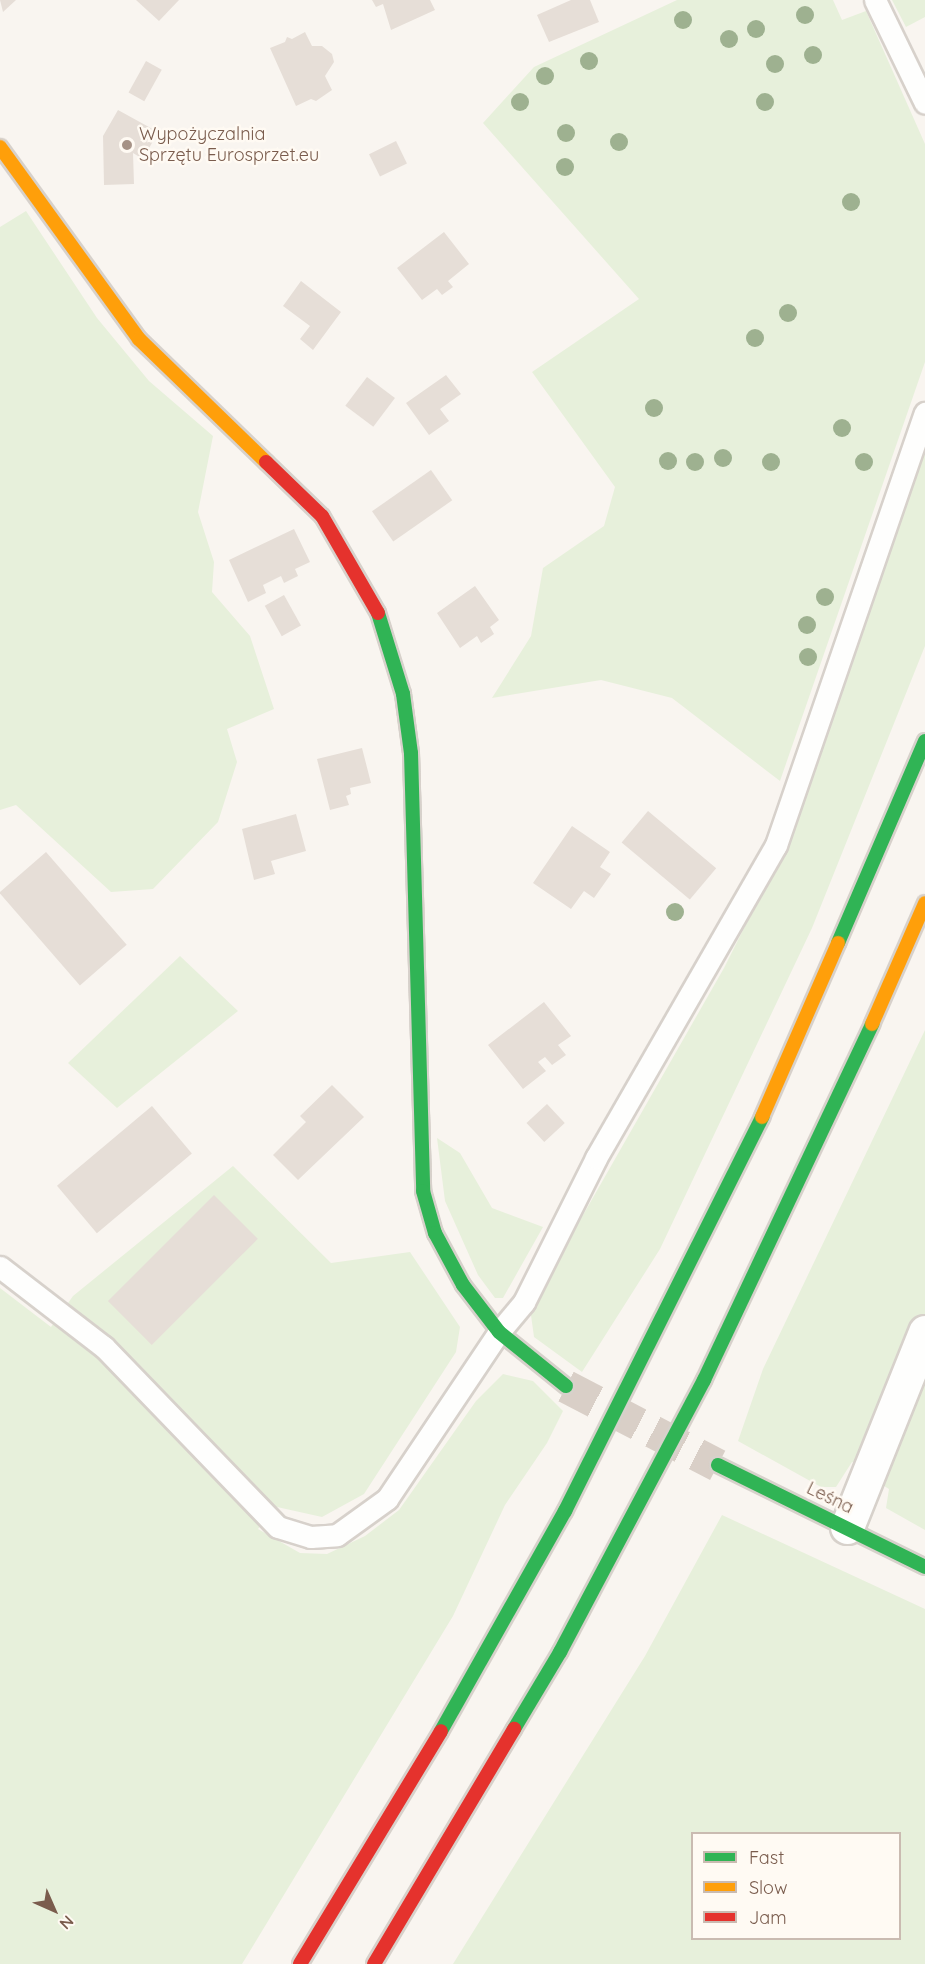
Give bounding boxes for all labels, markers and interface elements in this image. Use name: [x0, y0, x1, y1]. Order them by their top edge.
place label: Wypożyczalnia Sprzętu Eurosprzet.eu: [139, 124, 319, 166]
marker: Wypożyczalnia Sprzętu Eurosprzet.eu: [120, 138, 134, 152]
street label: Leśna: [803, 1477, 857, 1519]
legend: [691, 1832, 901, 1940]
text: Fast: [749, 1846, 784, 1869]
text: Slow: [749, 1876, 787, 1899]
north arrow: [24, 1880, 84, 1940]
text: Jam: [749, 1906, 787, 1929]
text: N: [56, 1911, 78, 1934]

